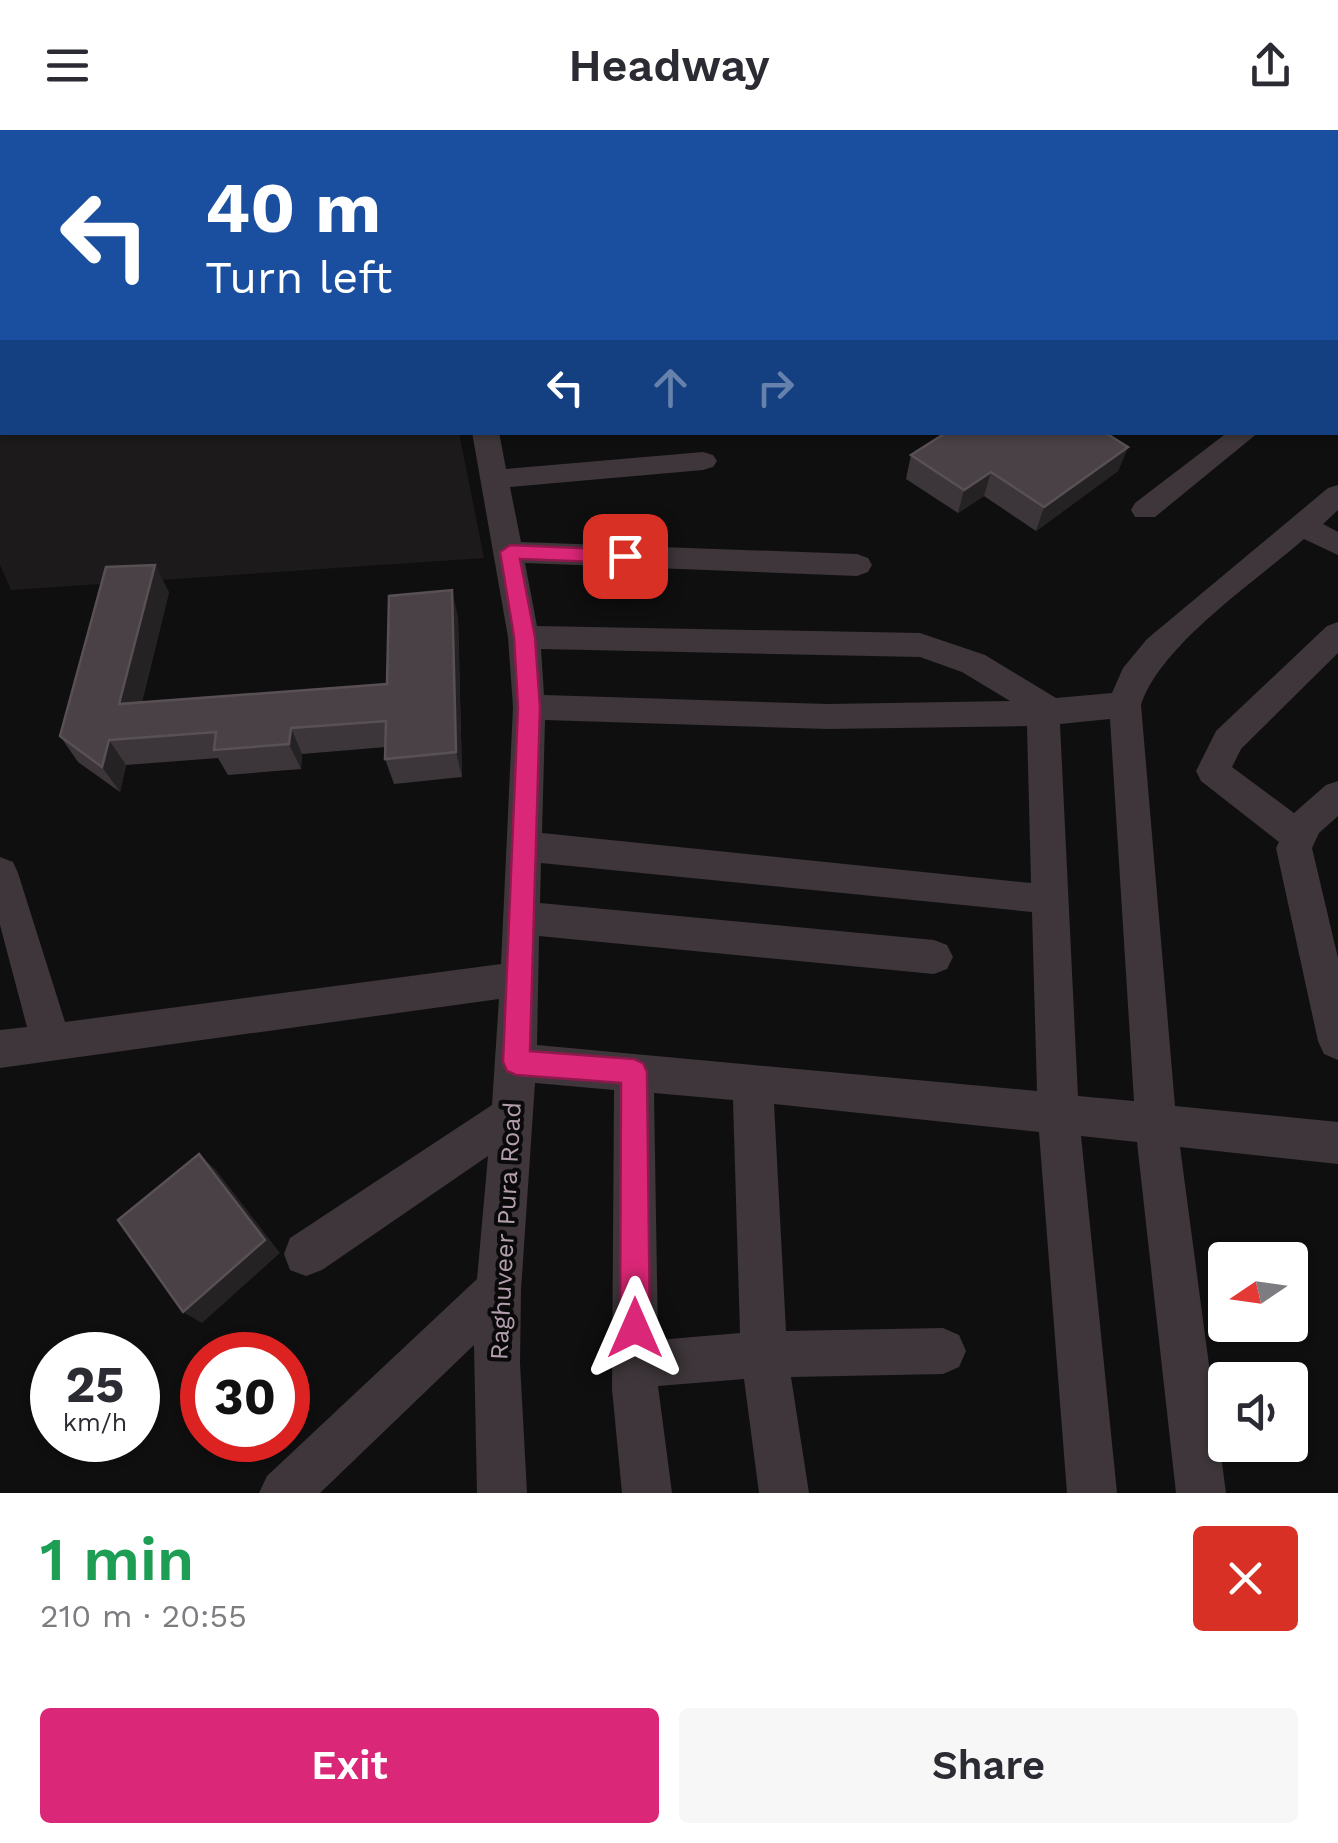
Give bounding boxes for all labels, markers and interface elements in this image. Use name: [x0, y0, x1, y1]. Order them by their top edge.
icon: menu: [40, 38, 95, 93]
icon: share: [1243, 38, 1298, 93]
text: Headway: [568, 39, 770, 92]
text: 40 m: [205, 167, 381, 249]
icon: left: [40, 170, 170, 300]
text: Turn left: [205, 251, 392, 304]
icon: left: [538, 360, 593, 415]
icon: ahead: [643, 360, 698, 415]
icon: right: [748, 360, 803, 415]
pin: [583, 514, 668, 599]
icon: arrive: [598, 529, 653, 584]
street label: Raghuveer Pura Road: [484, 1101, 527, 1361]
north arrow: [1208, 1242, 1308, 1342]
map controls: [1208, 1242, 1308, 1462]
position arrow: [583, 1276, 687, 1380]
speed limit sign: 30: [180, 1332, 310, 1462]
text: 25: [66, 1355, 124, 1414]
button: sound: [1208, 1362, 1308, 1462]
text: km/h: [63, 1408, 127, 1437]
text: 1 min: [40, 1524, 194, 1595]
button: close: [1193, 1526, 1298, 1631]
text: 210 m · 20:55: [40, 1597, 247, 1635]
button: Exit: [40, 1708, 659, 1823]
button: Share: [679, 1708, 1298, 1823]

